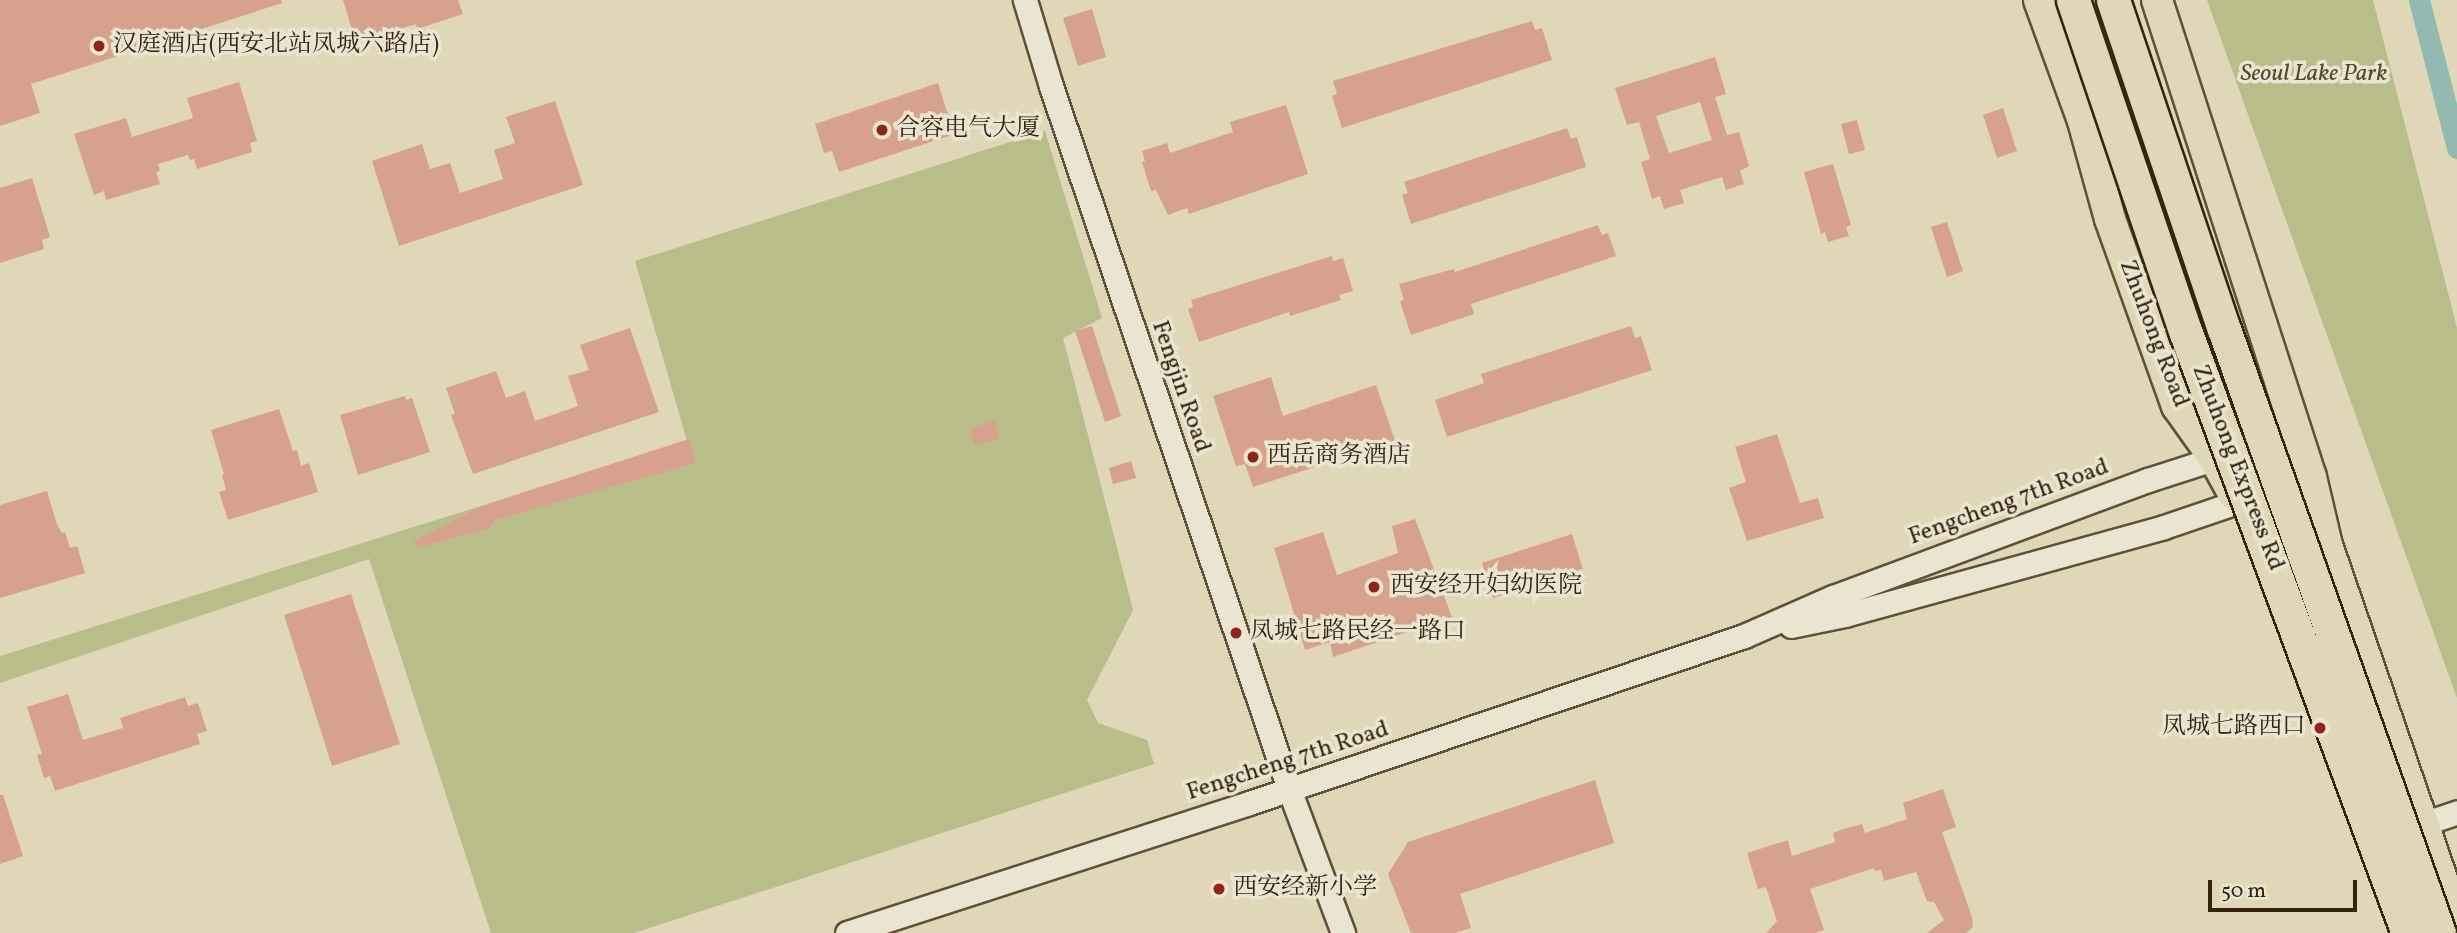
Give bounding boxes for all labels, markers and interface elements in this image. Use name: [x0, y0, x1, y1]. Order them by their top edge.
place label: 汉庭酒店(西安北站凤城六路店): [113, 32, 439, 60]
marker: 汉庭酒店(西安北站凤城六路店): [91, 38, 107, 54]
park label: Seoul Lake Park: [2241, 61, 2387, 89]
place label: 合容电气大厦: [896, 116, 1040, 144]
marker: 合容电气大厦: [874, 122, 890, 138]
street label: Zhuhong Road: [2112, 256, 2194, 412]
street label: Fengjin Road: [1144, 317, 1216, 457]
street label: Zhuhong Express Rd: [2184, 361, 2290, 575]
place label: 西岳商务酒店: [1267, 443, 1411, 471]
marker: 西岳商务酒店: [1245, 449, 1261, 465]
street label: Fengcheng 7th Road: [1905, 453, 2113, 553]
place label: 西安经开妇幼医院: [1390, 573, 1582, 601]
marker: 西安经开妇幼医院: [1364, 577, 1384, 597]
place label: 凤城七路民经一路口: [1250, 619, 1466, 647]
marker: 凤城七路民经一路口: [1228, 625, 1244, 641]
place label: 凤城七路西口: [2162, 714, 2306, 742]
street label: Fengcheng 7th Road: [1183, 716, 1393, 808]
marker: 凤城七路西口: [2312, 720, 2328, 736]
scale bar: [2212, 866, 2361, 910]
place label: 西安经新小学: [1233, 875, 1377, 903]
text: 50 m: [2221, 877, 2266, 906]
marker: 西安经新小学: [1211, 881, 1227, 897]

